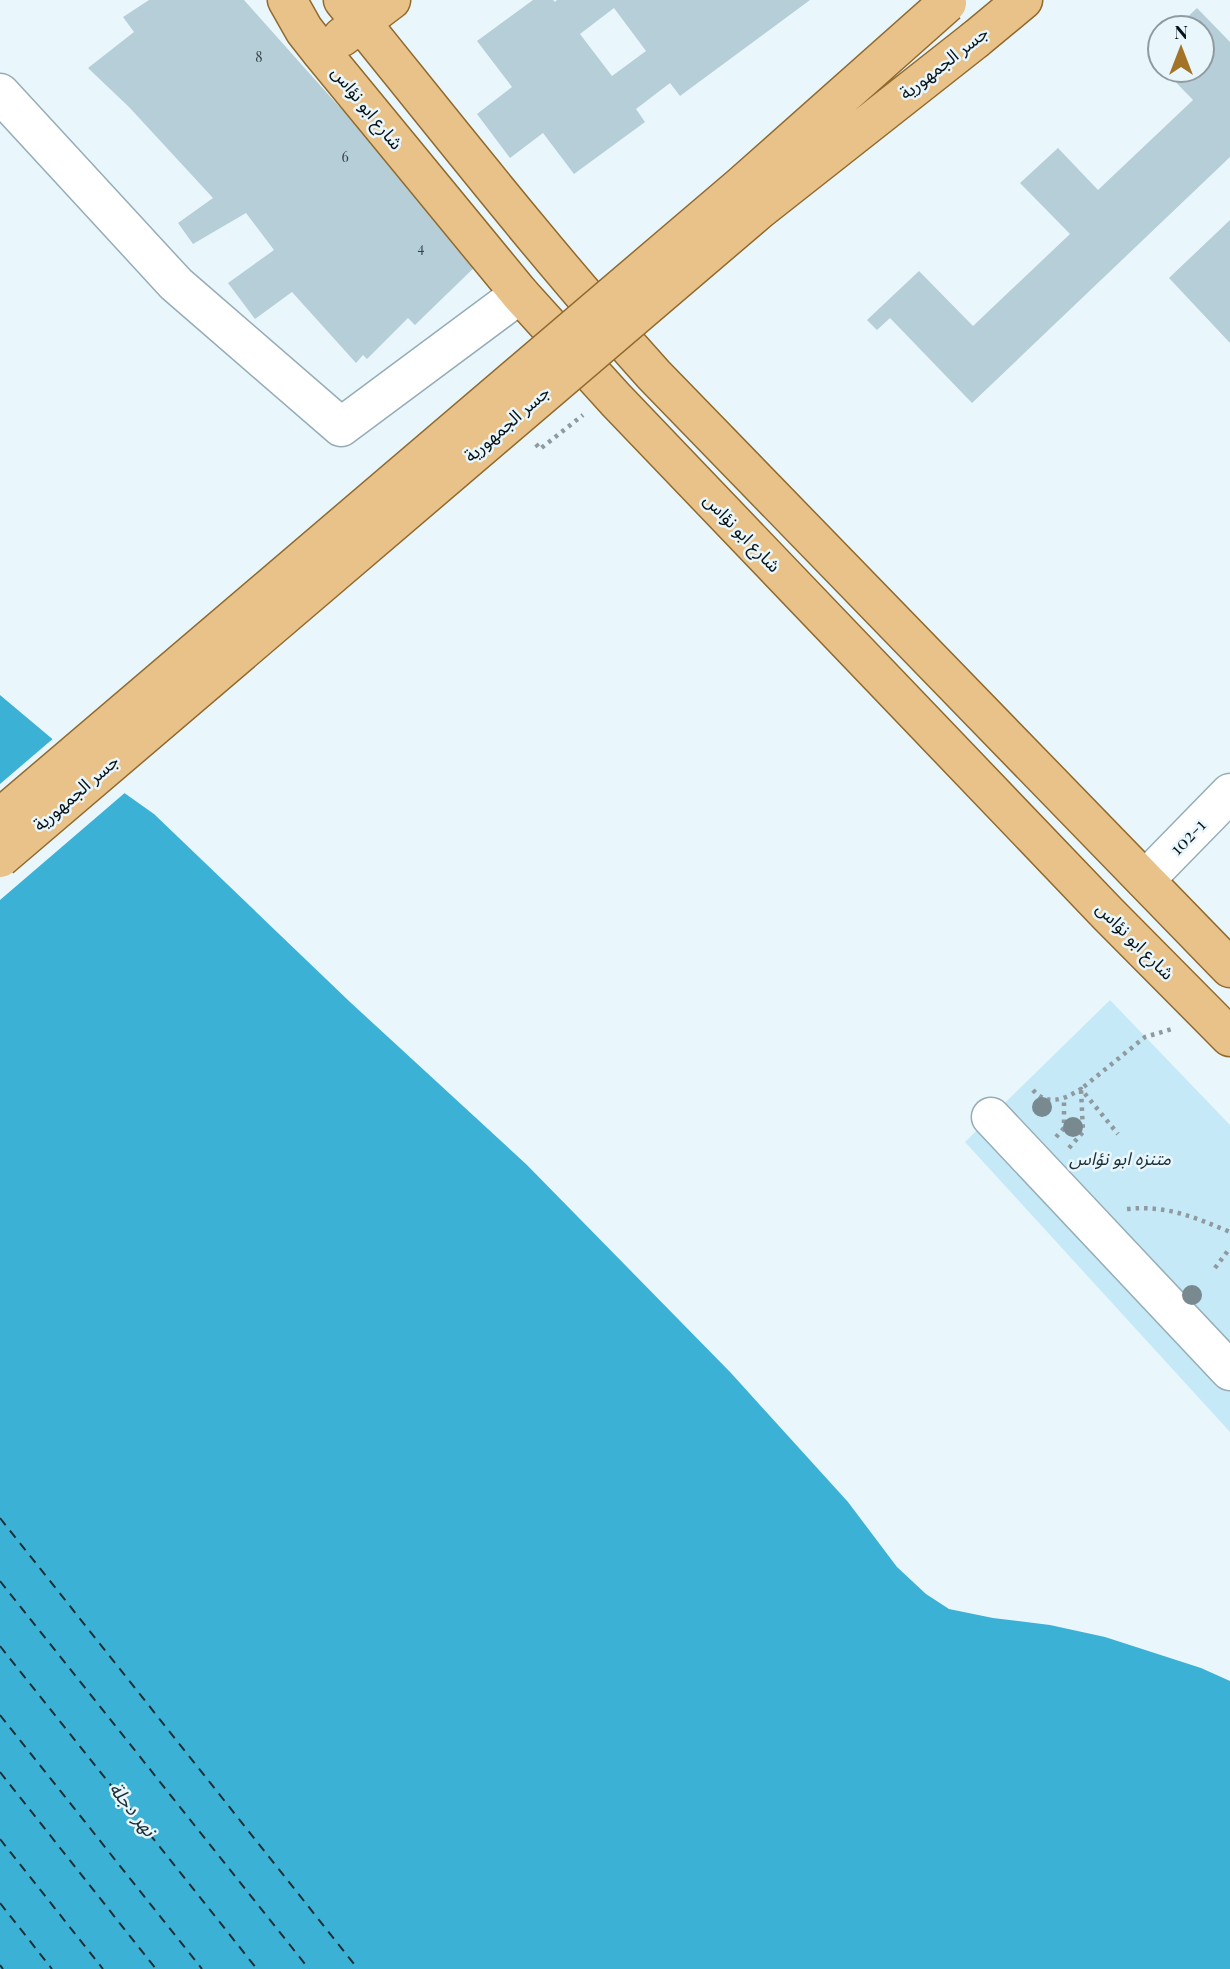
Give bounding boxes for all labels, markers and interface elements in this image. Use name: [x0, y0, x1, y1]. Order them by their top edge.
north arrow: [1146, 14, 1216, 84]
text: N: [1174, 18, 1188, 44]
street label: جسر الجمهورية: [894, 20, 993, 104]
house number: 8: [255, 47, 263, 66]
street label: شارع ابو نؤاس: [324, 61, 409, 156]
house number: 6: [341, 147, 349, 166]
house number: 4: [418, 238, 425, 257]
street label: جسر الجمهورية: [458, 379, 554, 467]
street label: شارع ابو نؤاس: [697, 488, 786, 579]
street label: جسر الجمهورية: [27, 748, 123, 836]
street label: 102-1: [1164, 813, 1211, 860]
street label: شارع ابو نؤاس: [1089, 896, 1180, 987]
park label: متنزه ابو نؤاس: [1069, 1146, 1172, 1170]
water label: نهر دجلة: [104, 1776, 164, 1842]

